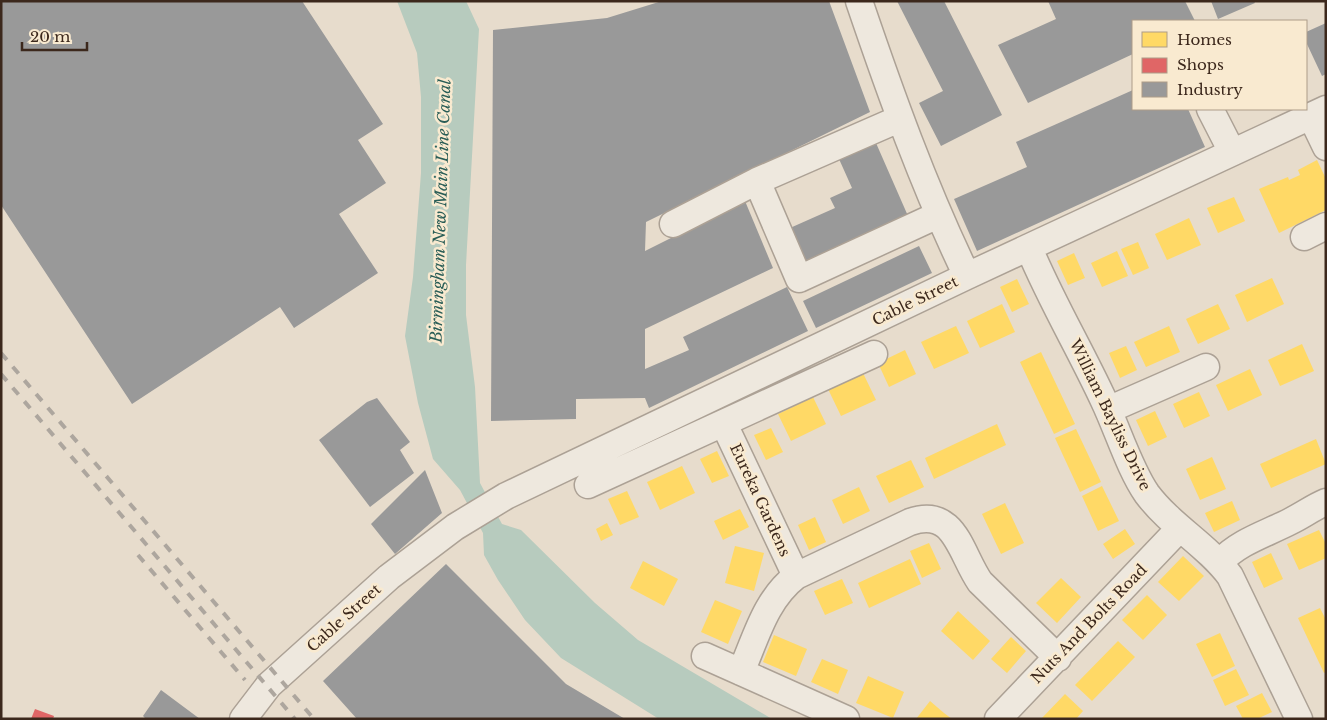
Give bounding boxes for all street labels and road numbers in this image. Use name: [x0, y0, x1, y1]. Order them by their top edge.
street label: Cable Street: [869, 271, 961, 329]
street label: William Bayliss Drive: [1065, 335, 1155, 494]
street label: Eureka Gardens: [726, 440, 795, 559]
street label: Nuts And Bolts Road: [1027, 560, 1151, 687]
street label: Cable Street: [303, 579, 385, 656]

